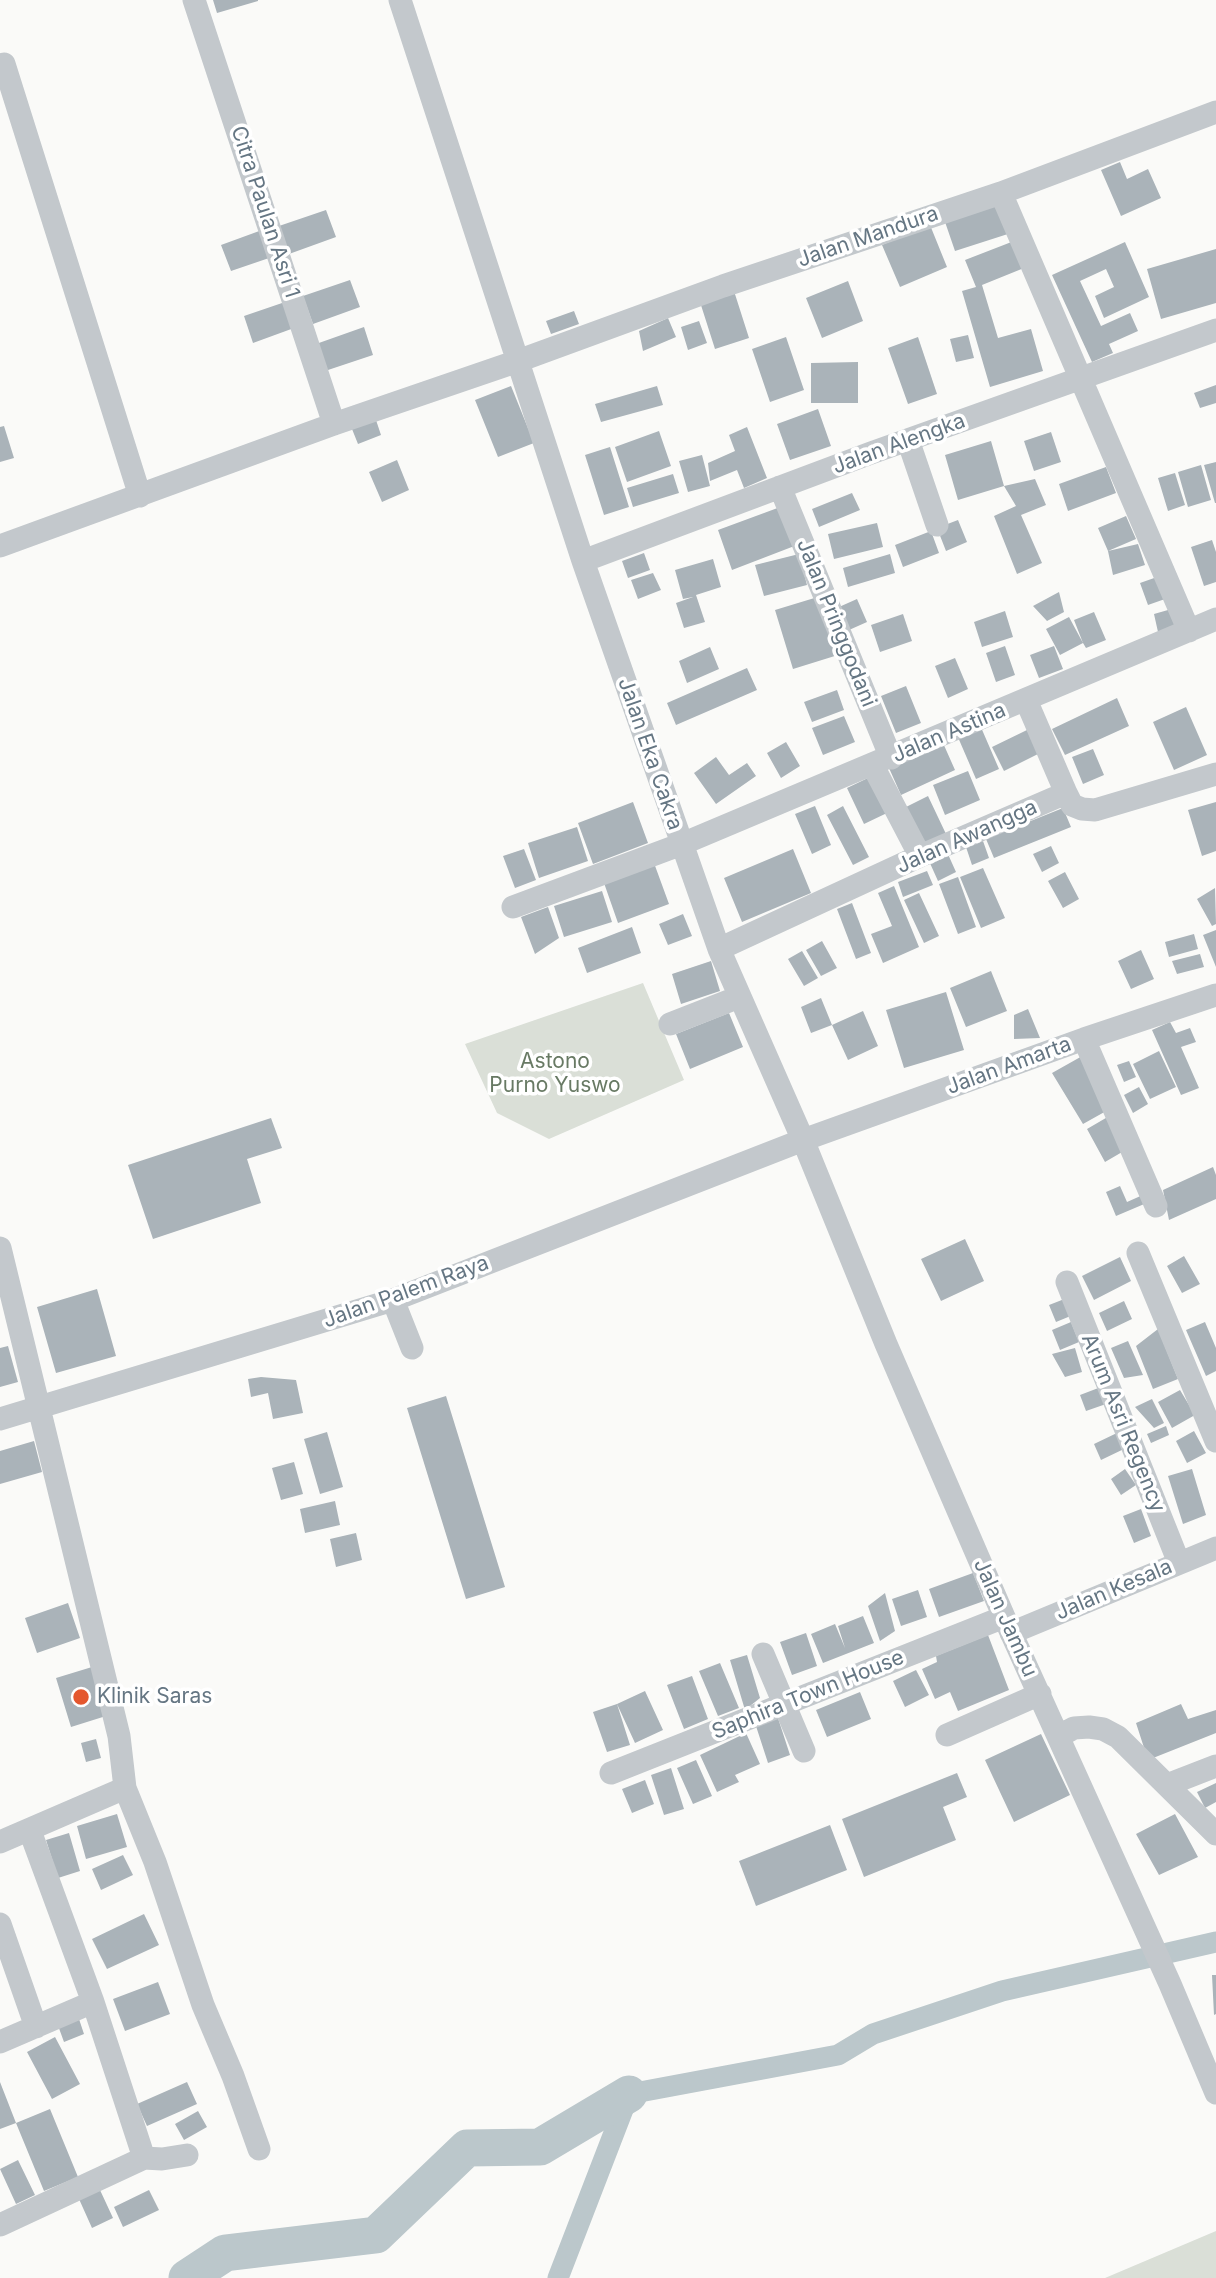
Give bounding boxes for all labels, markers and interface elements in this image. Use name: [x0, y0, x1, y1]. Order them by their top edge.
street label: Citra Paulan Asri 1: [225, 123, 305, 301]
street label: Jalan Mandura: [794, 201, 942, 273]
street label: Jalan Alengka: [829, 408, 969, 480]
street label: Jalan Pringgodani: [791, 535, 881, 711]
street label: Jalan Eka Cakra: [612, 675, 688, 833]
street label: Jalan Astina: [889, 698, 1009, 768]
street label: Jalan Awangga: [893, 795, 1041, 879]
street label: Jalan Amarta: [943, 1032, 1075, 1100]
park label: Astono Purno Yuswo: [489, 1049, 621, 1099]
street label: Jalan Palem Raya: [320, 1250, 492, 1334]
street label: Arum Asri Regency: [1076, 1330, 1170, 1516]
street label: Jalan Kesala: [1052, 1554, 1176, 1626]
street label: Jalan Jambu: [968, 1555, 1042, 1681]
street label: Saphira Town House: [708, 1645, 908, 1745]
place label: Klinik Saras: [97, 1684, 212, 1710]
marker: Klinik Saras: [71, 1687, 91, 1707]

